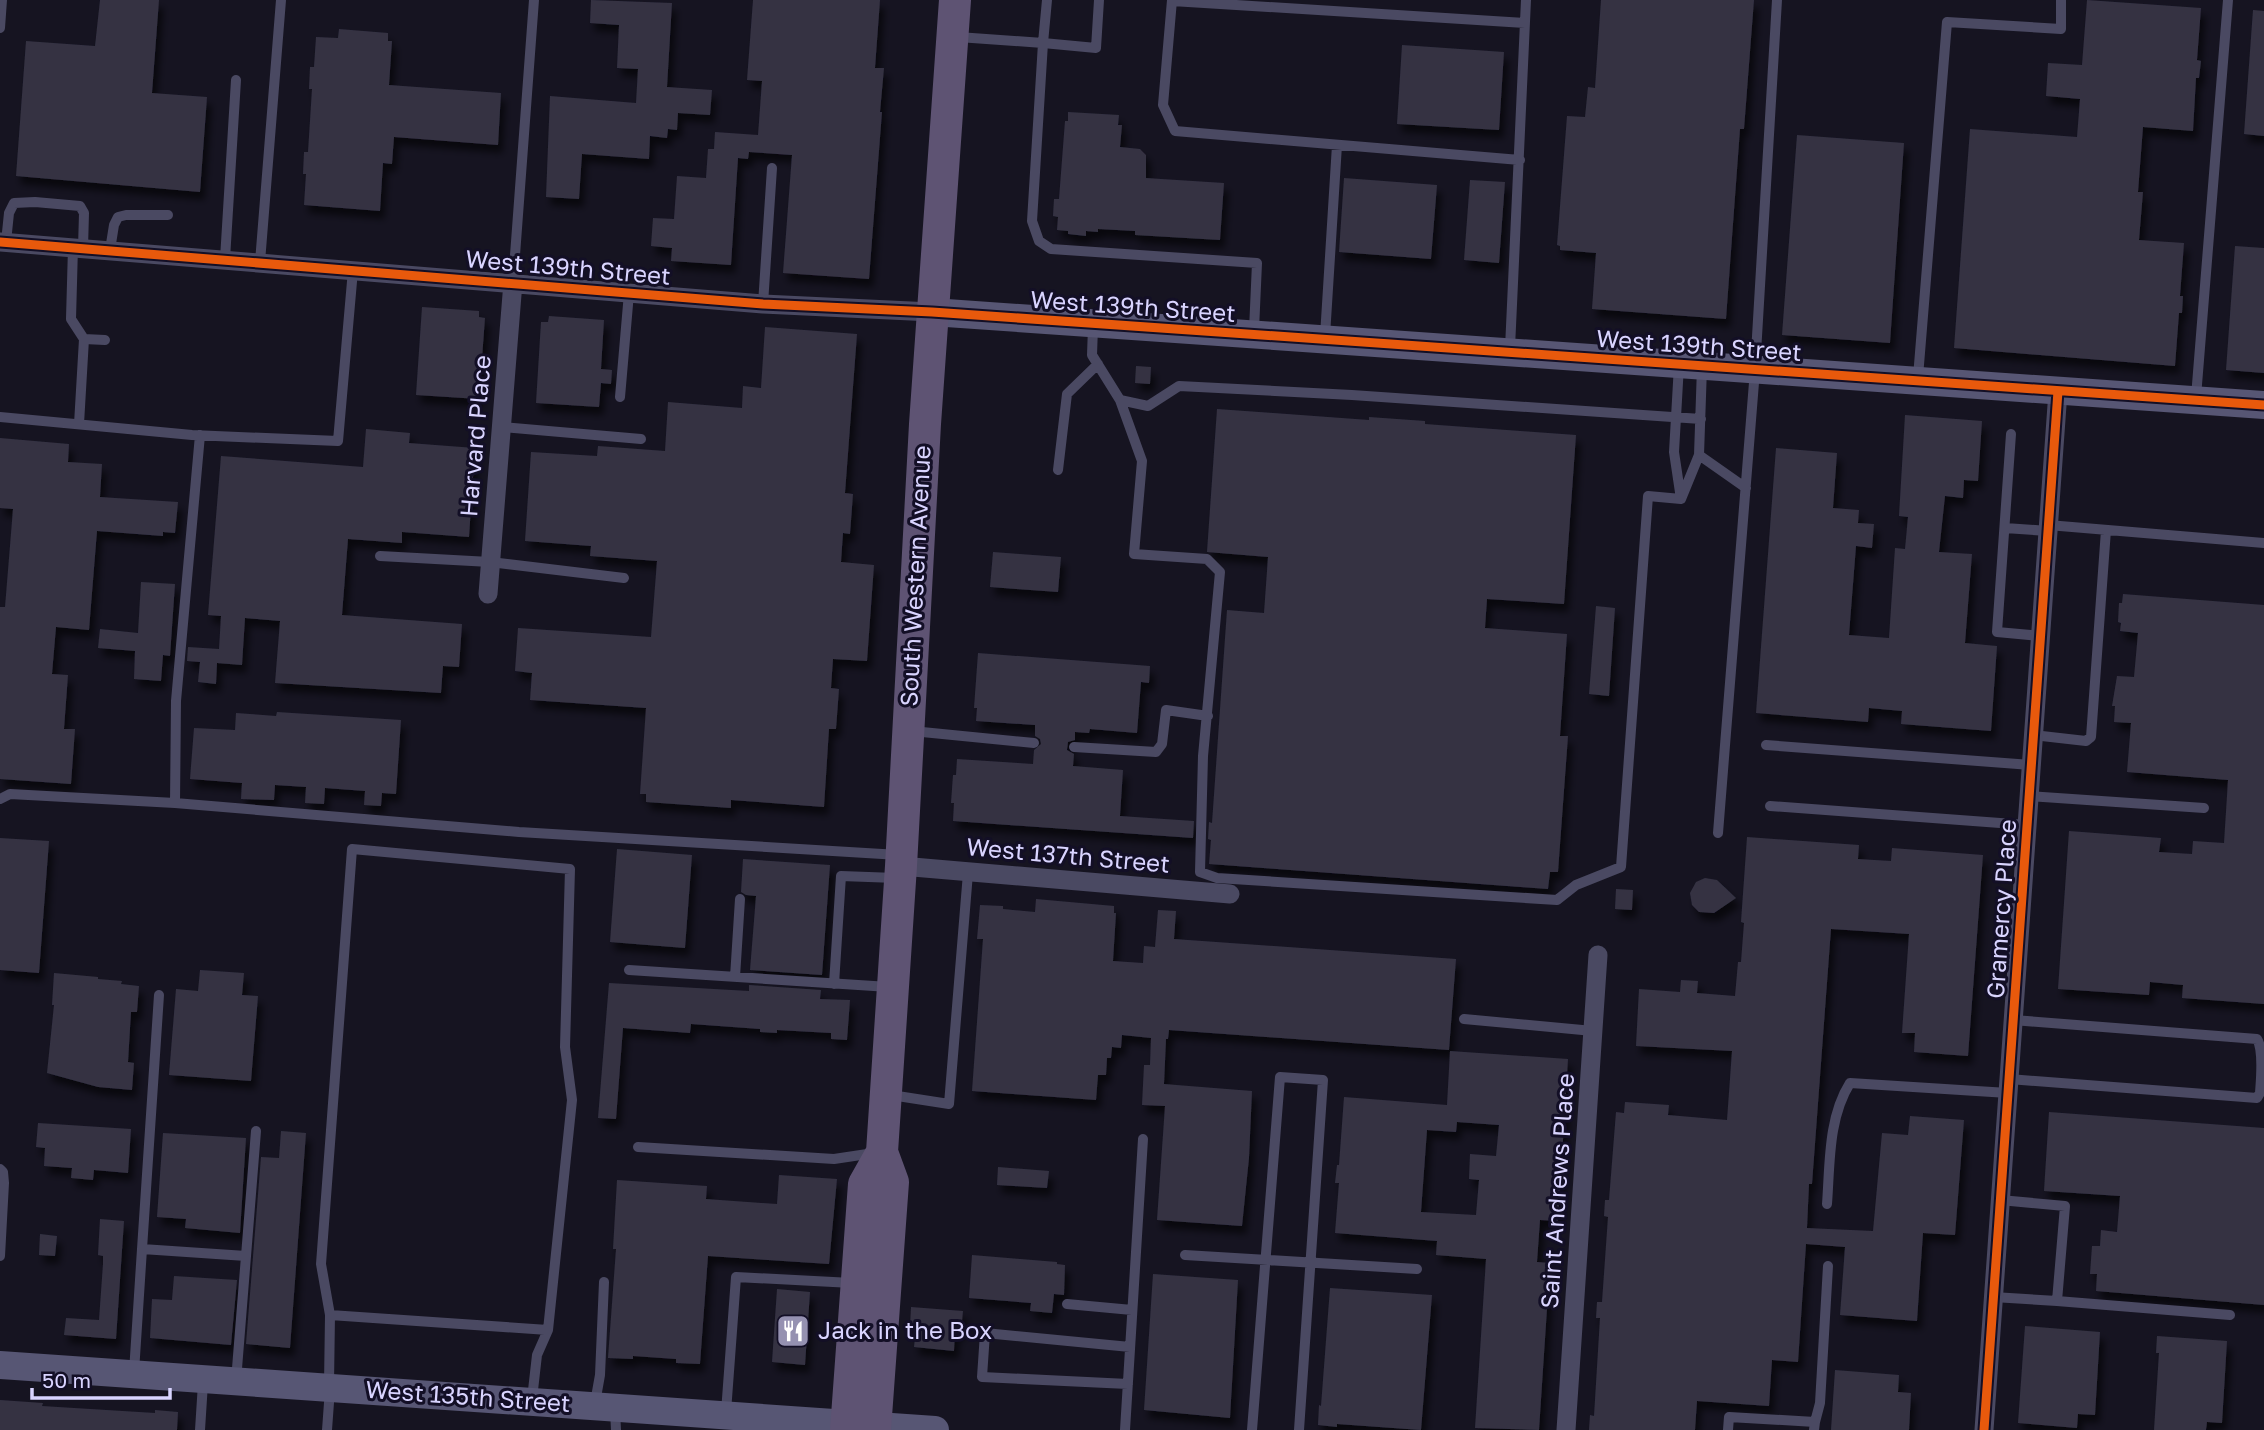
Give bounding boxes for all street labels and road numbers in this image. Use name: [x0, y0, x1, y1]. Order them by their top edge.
street label: West 139th Street: [464, 243, 672, 290]
street label: West 139th Street: [1029, 284, 1237, 327]
street label: West 139th Street: [1595, 323, 1803, 366]
street label: Harvard Place: [453, 354, 496, 518]
street label: South Western Avenue: [893, 444, 936, 707]
street label: Gramercy Place: [1980, 818, 2021, 1000]
street label: West 137th Street: [965, 831, 1171, 878]
street label: Saint Andrews Place: [1534, 1072, 1579, 1310]
street label: West 135th Street: [365, 1374, 572, 1417]

